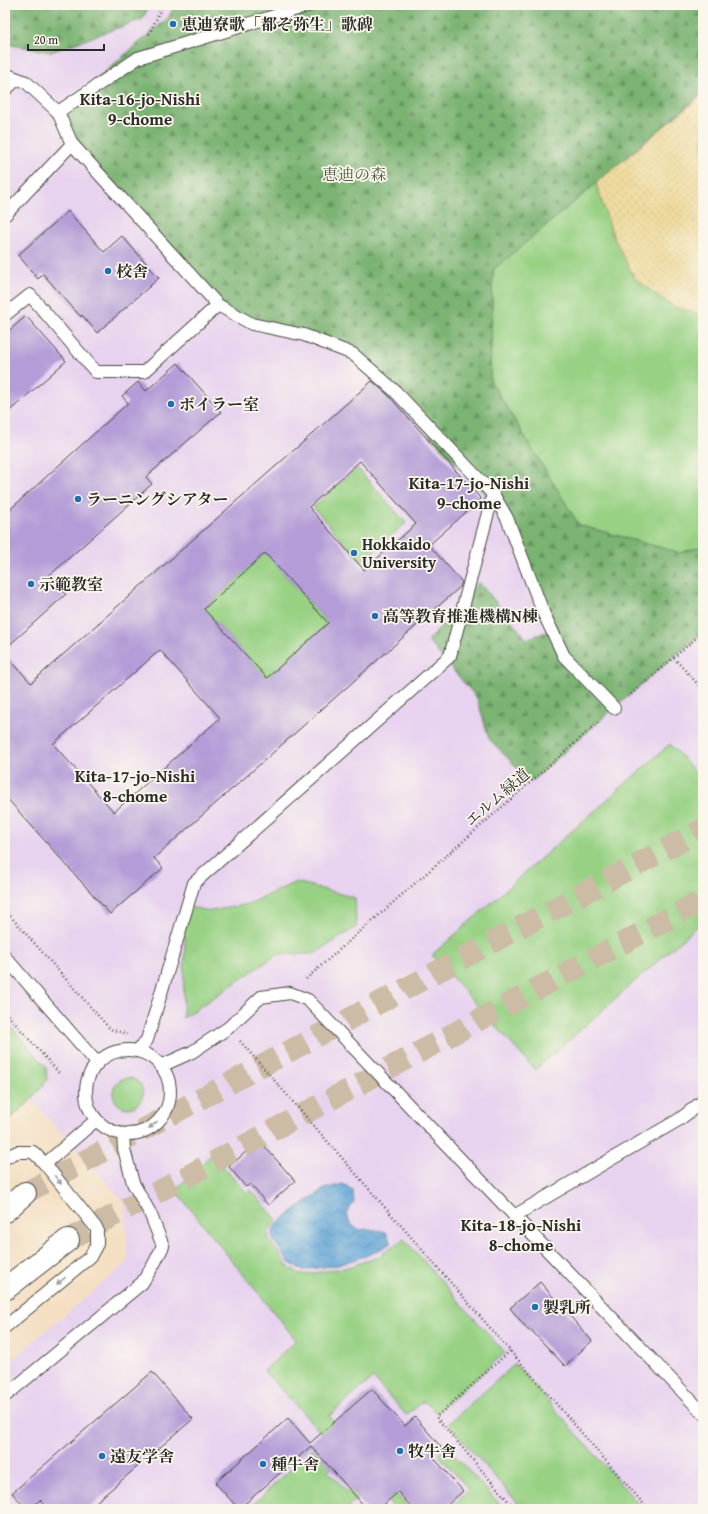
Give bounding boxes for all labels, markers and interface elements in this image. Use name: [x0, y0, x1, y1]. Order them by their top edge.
place label: 恵迪寮歌「都ぞ弥生」歌碑: [181, 12, 373, 36]
marker: 恵迪寮歌「都ぞ弥生」歌碑: [168, 19, 178, 29]
scale bar: [28, 26, 104, 52]
text: 20 m: [34, 31, 58, 48]
district label: Kita-16-jo-Nishi 9-chome: [80, 86, 200, 131]
park label: 恵迪の森: [322, 162, 386, 186]
place label: 校舎: [116, 259, 148, 283]
marker: 校舎: [103, 266, 113, 276]
place label: ボイラー室: [179, 392, 259, 416]
marker: ボイラー室: [166, 399, 176, 409]
district label: Kita-17-jo-Nishi 9-chome: [409, 470, 529, 515]
place label: ラーニングシアター: [86, 487, 229, 511]
marker: ラーニングシアター: [73, 494, 83, 504]
place label: Hokkaido University: [362, 532, 437, 574]
marker: Hokkaido University: [349, 548, 359, 558]
place label: 示範教室: [39, 572, 103, 596]
marker: 示範教室: [26, 579, 36, 589]
place label: 高等教育推進機構N棟: [383, 604, 538, 628]
marker: 高等教育推進機構N棟: [370, 611, 380, 621]
street label: エルム緑道: [459, 762, 535, 832]
district label: Kita-17-jo-Nishi 8-chome: [75, 763, 195, 808]
one-way arrow: [148, 1121, 159, 1129]
one-way arrow: [54, 1174, 62, 1185]
district label: Kita-18-jo-Nishi 8-chome: [461, 1212, 581, 1257]
one-way arrow: [56, 1276, 66, 1285]
place label: 製乳所: [543, 1295, 591, 1319]
marker: 製乳所: [530, 1302, 540, 1312]
place label: 牧牛舎: [408, 1439, 456, 1463]
place label: 遠友学舎: [110, 1444, 174, 1468]
marker: 牧牛舎: [395, 1446, 405, 1456]
marker: 遠友学舎: [97, 1451, 107, 1461]
place label: 種牛舎: [271, 1452, 319, 1476]
marker: 種牛舎: [258, 1459, 268, 1469]

